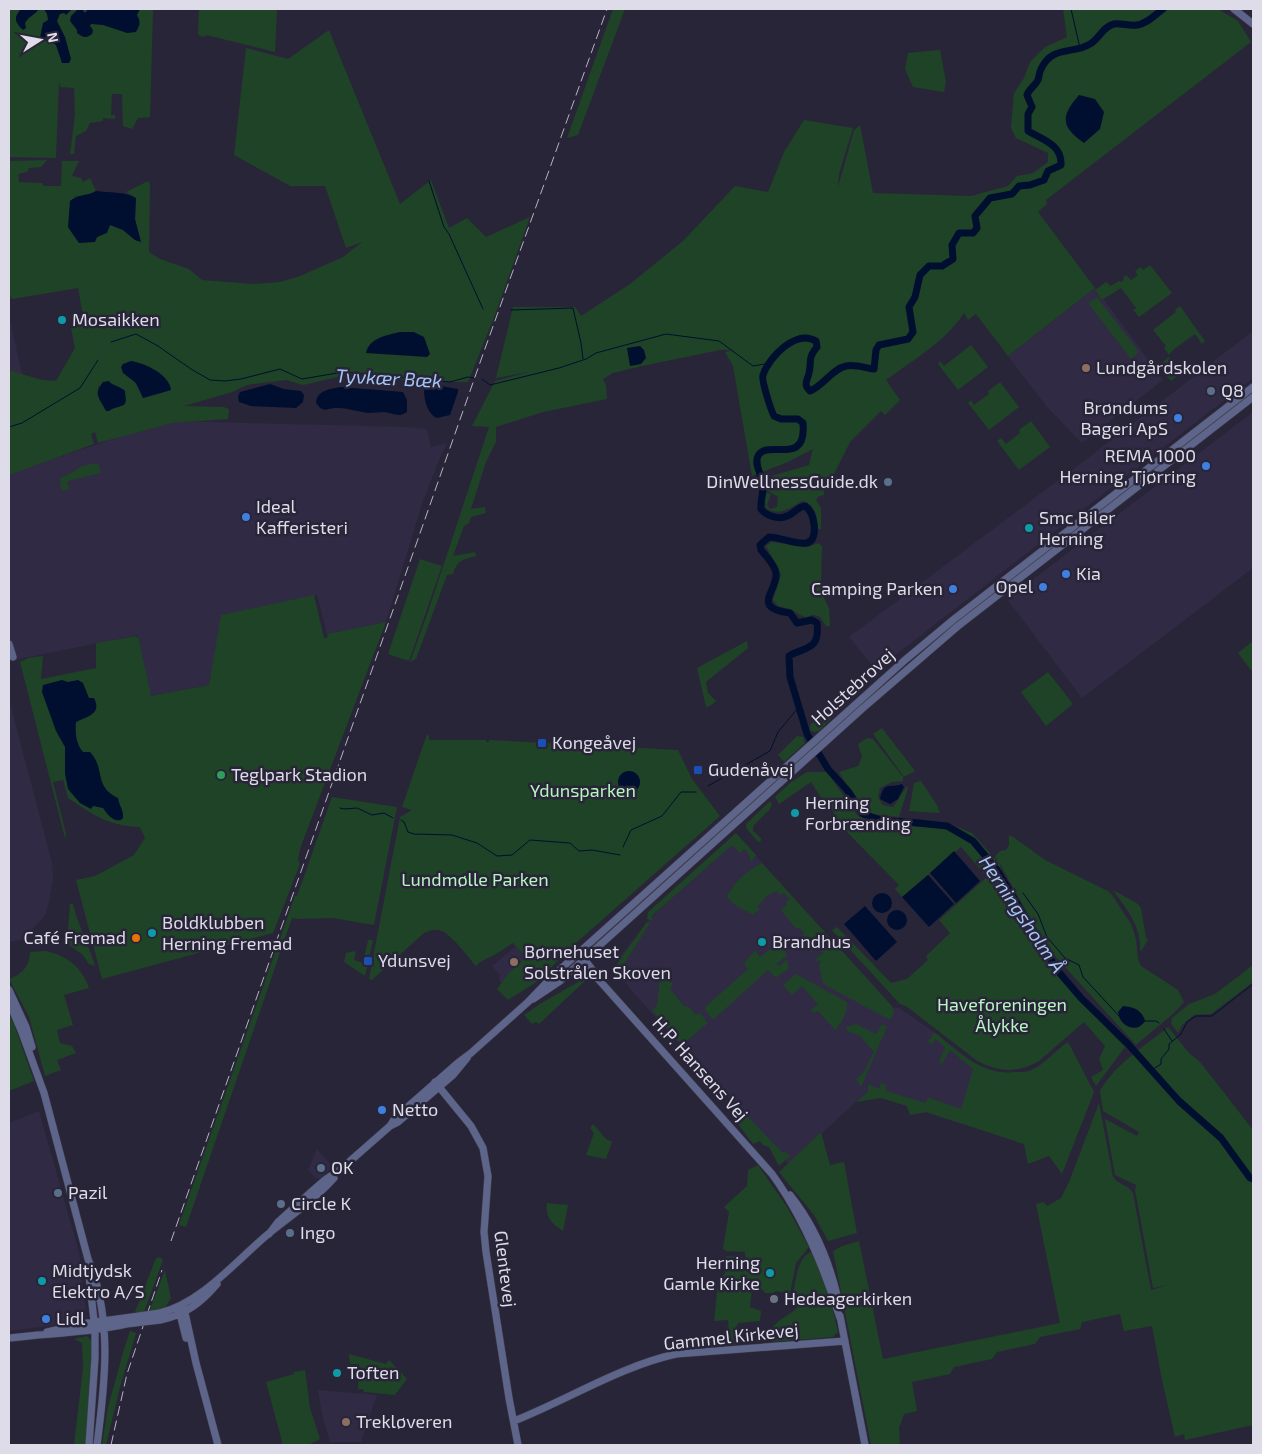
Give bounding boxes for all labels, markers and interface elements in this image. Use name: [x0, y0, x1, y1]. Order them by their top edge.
north arrow: [15, 15, 65, 65]
text: N: [44, 31, 63, 44]
place label: Mosaikken: [72, 308, 160, 330]
marker: Mosaikken: [56, 314, 68, 326]
place label: Lundgårdskolen: [1096, 356, 1227, 378]
marker: Lundgårdskolen: [1080, 362, 1092, 374]
water label: Tyvkær Bæk: [335, 363, 443, 393]
place label: Q8: [1221, 379, 1244, 401]
marker: Q8: [1205, 385, 1217, 397]
place label: Brøndums Bageri ApS: [1080, 396, 1168, 439]
marker: Brøndums Bageri ApS: [1172, 412, 1184, 424]
place label: REMA 1000 Herning, Tjørring: [1059, 444, 1196, 487]
marker: REMA 1000 Herning, Tjørring: [1200, 460, 1212, 472]
place label: DinWellnessGuide.dk: [706, 470, 878, 492]
marker: DinWellnessGuide.dk: [882, 476, 894, 488]
place label: Ideal Kafferisteri: [256, 495, 348, 538]
place label: Smc Biler Herning: [1039, 506, 1116, 549]
marker: Ideal Kafferisteri: [240, 511, 252, 523]
marker: Smc Biler Herning: [1023, 522, 1035, 534]
place label: Kia: [1076, 562, 1101, 584]
marker: Kia: [1060, 568, 1072, 580]
place label: Opel: [996, 575, 1034, 597]
place label: Camping Parken: [811, 577, 943, 599]
marker: Opel: [1037, 581, 1049, 593]
marker: Camping Parken: [947, 583, 959, 595]
street label: Holstebrovej: [806, 643, 898, 729]
place label: Kongeåvej: [552, 731, 636, 753]
marker: Kongeåvej: [536, 737, 548, 749]
place label: Gudenåvej: [708, 758, 793, 780]
place label: Teglpark Stadion: [231, 763, 367, 785]
marker: Gudenåvej: [692, 764, 704, 776]
marker: Teglpark Stadion: [215, 769, 227, 781]
park label: Ydunsparken: [530, 779, 636, 801]
place label: Herning Forbrænding: [805, 791, 911, 834]
marker: Herning Forbrænding: [789, 807, 801, 819]
water label: Herningsholm Å: [975, 851, 1070, 977]
park label: Lundmølle Parken: [401, 868, 549, 890]
place label: Boldklubben Herning Fremad: [162, 911, 292, 954]
place label: Café Fremad: [23, 926, 126, 948]
marker: Boldklubben Herning Fremad: [146, 927, 158, 939]
place label: Brandhus: [772, 930, 851, 952]
marker: Café Fremad: [130, 932, 142, 944]
marker: Brandhus: [756, 936, 768, 948]
place label: Børnehuset Solstrålen Skoven: [524, 940, 671, 983]
place label: Ydunsvej: [378, 949, 451, 971]
marker: Ydunsvej: [362, 955, 374, 967]
marker: Børnehuset Solstrålen Skoven: [508, 956, 520, 968]
park label: Haveforeningen Ålykke: [937, 993, 1067, 1036]
street label: H.P. Hansens Vej: [648, 1012, 753, 1125]
place label: Netto: [392, 1098, 438, 1120]
marker: Netto: [376, 1104, 388, 1116]
place label: OK: [331, 1156, 354, 1178]
marker: OK: [315, 1162, 327, 1174]
place label: Pazil: [68, 1181, 108, 1203]
marker: Pazil: [52, 1187, 64, 1199]
place label: Circle K: [291, 1192, 352, 1214]
marker: Circle K: [275, 1198, 287, 1210]
place label: Ingo: [300, 1221, 335, 1243]
marker: Ingo: [284, 1227, 296, 1239]
street label: Glentevej: [490, 1229, 522, 1308]
place label: Herning Gamle Kirke: [663, 1251, 760, 1294]
place label: Midtjydsk Elektro A/S: [52, 1259, 145, 1302]
marker: Herning Gamle Kirke: [764, 1267, 776, 1279]
marker: Midtjydsk Elektro A/S: [36, 1275, 48, 1287]
place label: Hedeagerkirken: [784, 1287, 912, 1309]
marker: Hedeagerkirken: [768, 1293, 780, 1305]
place label: Lidl: [56, 1307, 86, 1329]
marker: Lidl: [40, 1313, 52, 1325]
street label: Gammel Kirkevej: [662, 1318, 800, 1354]
place label: Toften: [347, 1361, 399, 1383]
marker: Toften: [331, 1367, 343, 1379]
place label: Trekløveren: [356, 1410, 452, 1432]
marker: Trekløveren: [340, 1416, 352, 1428]

